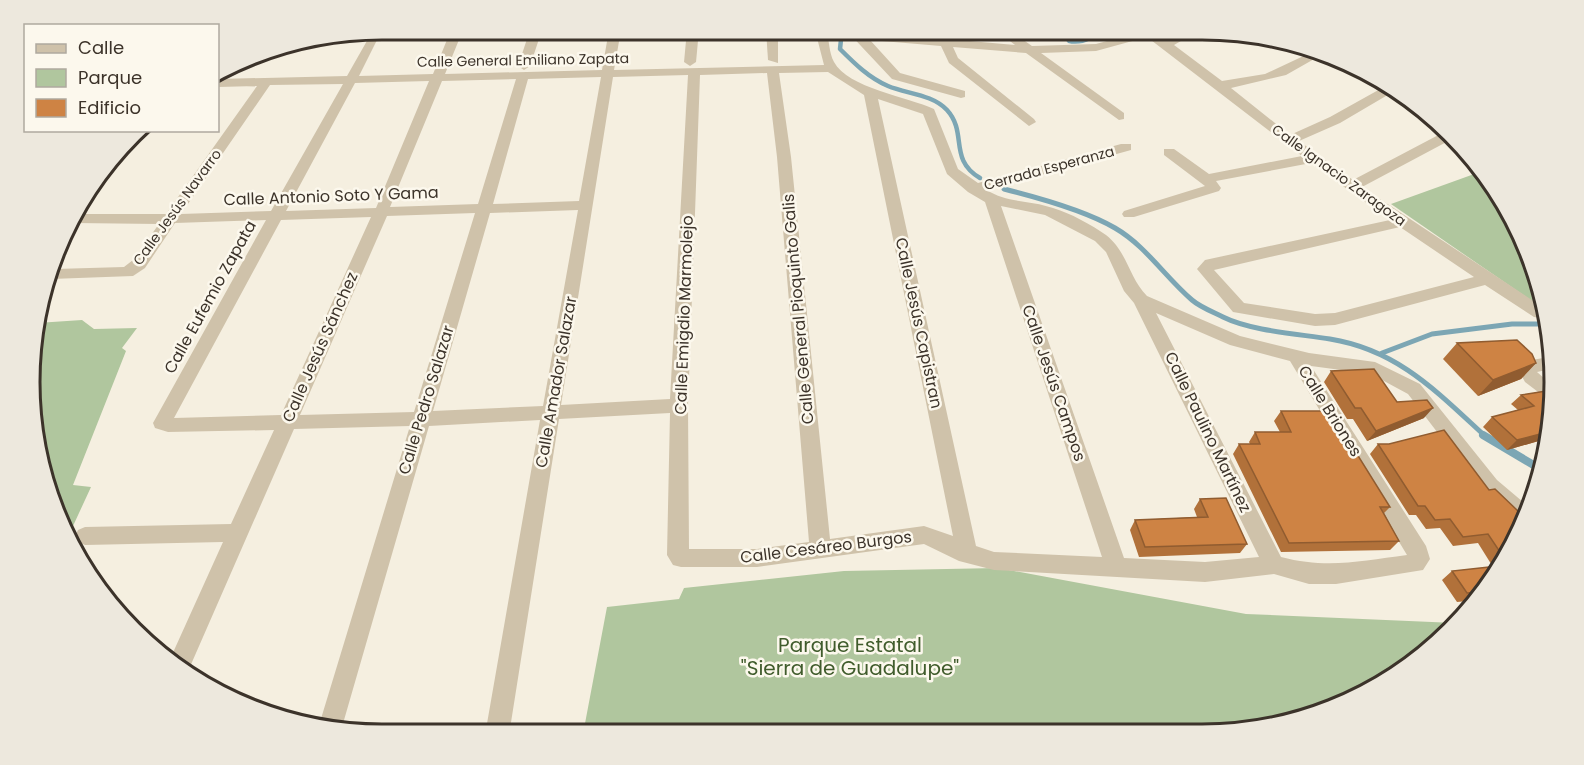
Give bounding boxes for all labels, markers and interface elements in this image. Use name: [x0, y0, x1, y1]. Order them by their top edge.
legend: [24, 24, 219, 132]
text: Calle: [78, 35, 124, 60]
street label: Calle General Emiliano Zapata: [417, 48, 629, 72]
text: Parque: [78, 65, 142, 90]
text: Edificio: [78, 95, 141, 120]
street label: Calle Ignacio Zaragoza: [1268, 119, 1410, 231]
street label: Cerrada Esperanza: [982, 141, 1116, 195]
street label: Calle Jesús Navarro: [128, 145, 226, 269]
street label: Calle Antonio Soto Y Gama: [223, 181, 439, 211]
street label: Calle General Pioquinto Galis: [776, 193, 820, 425]
street label: Calle Emigdio Marmolejo: [669, 215, 699, 415]
street label: Calle Eufemio Zapata: [158, 216, 262, 378]
street label: Calle Jesús Capistran: [890, 236, 948, 410]
street label: Calle Jesús Sánchez: [276, 268, 364, 426]
street label: Calle Amador Salazar: [530, 294, 582, 469]
street label: Calle Jesús Campos: [1016, 302, 1092, 464]
street label: Calle Pedro Salazar: [392, 323, 460, 477]
street label: Calle Paulino Martínez: [1159, 348, 1257, 516]
street label: Calle Briones: [1293, 361, 1367, 461]
street label: Calle Cesáreo Burgos: [739, 525, 913, 569]
park label: Parque Estatal "Sierra de Guadalupe": [741, 631, 959, 682]

